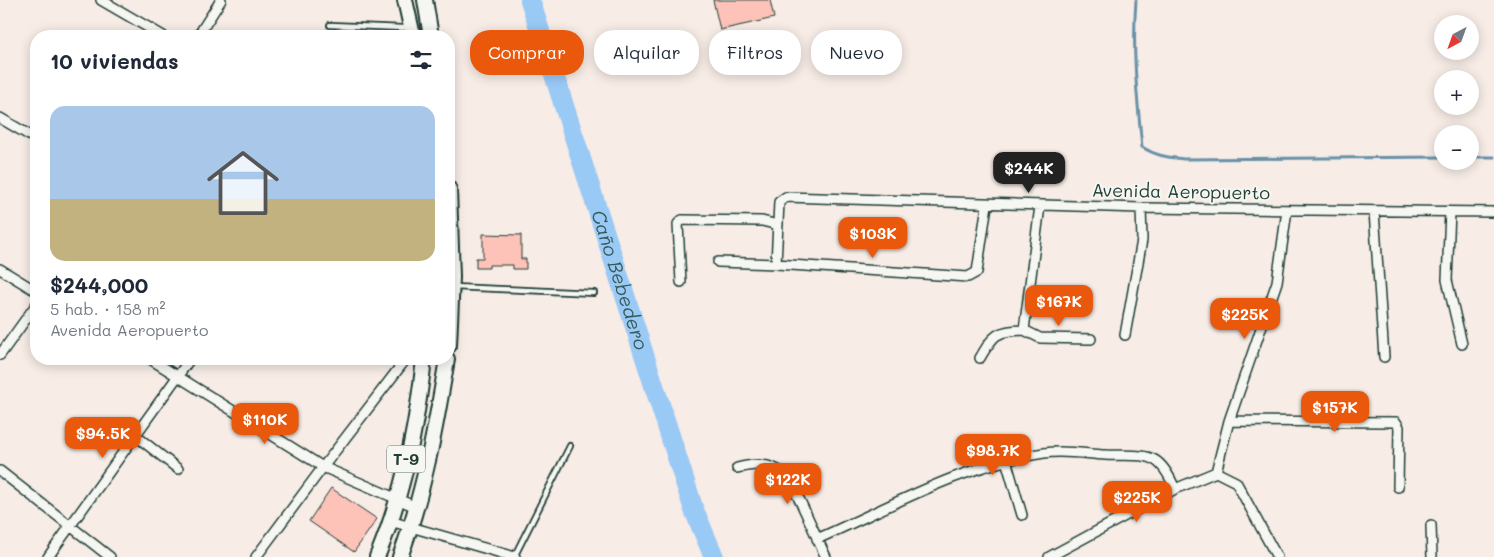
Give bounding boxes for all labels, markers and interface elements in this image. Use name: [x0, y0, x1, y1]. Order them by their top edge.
north arrow: [1434, 15, 1479, 60]
map controls: [1434, 15, 1479, 170]
chip: Comprar: [470, 30, 584, 75]
chip: Alquilar: [594, 30, 699, 75]
chip: Filtros: [709, 30, 801, 75]
chip: Nuevo: [811, 30, 902, 75]
icon: filters: [407, 46, 435, 74]
text: 10 viviendas: [50, 47, 179, 74]
button: +: [1434, 70, 1479, 115]
button: −: [1434, 125, 1479, 170]
icon: home: [198, 138, 288, 228]
pin: $244K: [994, 152, 1064, 194]
text: $244K: [1004, 157, 1054, 178]
street label: Avenida Aeropuerto: [1092, 177, 1271, 205]
water label: Caño Bebedero: [586, 207, 655, 353]
pin: $103K: [838, 216, 908, 259]
text: $103K: [849, 222, 897, 243]
text: $244,000: [50, 271, 148, 298]
pin: $167K: [1024, 284, 1094, 327]
text: $167K: [1036, 290, 1082, 311]
text: 5 hab. · 158 m²: [50, 298, 166, 319]
pin: $225K: [1210, 298, 1280, 340]
text: $225K: [1221, 303, 1269, 324]
text: Avenida Aeropuerto: [50, 319, 208, 340]
pin: $157K: [1300, 390, 1370, 433]
text: $157K: [1312, 396, 1358, 417]
pin: $110K: [230, 402, 300, 445]
text: $110K: [243, 408, 287, 429]
pin: $94.5K: [62, 416, 144, 459]
text: $94.5K: [76, 422, 130, 443]
pin: $98.7K: [952, 434, 1034, 476]
text: $98.7K: [966, 439, 1020, 460]
road number: T-9: [387, 446, 425, 472]
pin: $122K: [753, 462, 823, 505]
text: $122K: [765, 468, 811, 489]
pin: $225K: [1102, 480, 1172, 523]
text: $225K: [1113, 486, 1161, 507]

